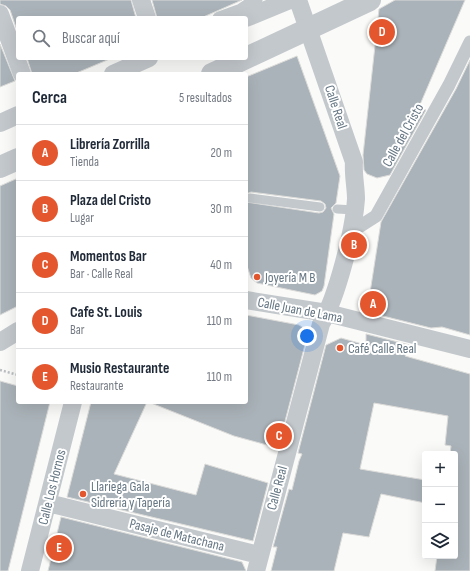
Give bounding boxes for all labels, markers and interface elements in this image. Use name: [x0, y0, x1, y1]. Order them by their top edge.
search box: [16, 16, 248, 60]
pin: D: [369, 17, 395, 47]
icon: search: [30, 27, 52, 49]
text: Buscar aquí: [62, 29, 120, 48]
street label: Calle Real: [321, 83, 351, 131]
text: Cerca: [32, 88, 67, 108]
text: 5 resultados: [179, 90, 232, 106]
street label: Calle del Cristo: [379, 100, 427, 170]
text: Librería Zorrilla: [70, 135, 150, 154]
text: A: [42, 145, 48, 161]
text: 20 m: [210, 145, 232, 161]
text: Tienda: [70, 154, 99, 170]
text: Plaza del Cristo: [70, 191, 151, 210]
text: B: [42, 201, 48, 217]
text: 30 m: [210, 201, 232, 217]
text: Lugar: [70, 210, 94, 226]
pin: B: [341, 230, 367, 260]
text: Momentos Bar: [70, 247, 147, 266]
text: C: [42, 257, 48, 273]
text: 40 m: [210, 257, 232, 273]
text: Bar · Calle Real: [70, 266, 133, 282]
place label: Joyería M B: [264, 269, 316, 286]
marker: Joyería M B: [252, 272, 262, 282]
pin: A: [360, 289, 386, 319]
street label: Calle Juan de Lama: [256, 293, 344, 327]
text: Cafe St. Louis: [70, 303, 142, 322]
text: D: [42, 313, 48, 329]
text: 110 m: [207, 313, 232, 329]
text: Bar: [70, 322, 85, 338]
your location: [297, 326, 317, 346]
place label: Café Calle Real: [348, 340, 416, 357]
marker: Café Calle Real: [335, 343, 345, 353]
text: Musio Restaurante: [70, 359, 169, 378]
text: E: [42, 369, 48, 385]
text: 110 m: [207, 369, 232, 385]
text: Restaurante: [70, 378, 123, 394]
pin: C: [266, 421, 292, 451]
street label: Calle Los Hornos: [34, 448, 70, 526]
map controls: [422, 451, 458, 559]
button: +: [422, 451, 458, 487]
street label: Calle Real: [263, 464, 291, 512]
place label: Llariega Gala Sidrería y Tapería: [91, 478, 170, 511]
button: −: [422, 487, 458, 523]
marker: Llariega Gala Sidrería y Tapería: [78, 489, 88, 499]
street label: Pasaje de Matachana: [128, 515, 226, 555]
button: layers: [422, 523, 458, 559]
pin: E: [46, 533, 72, 563]

